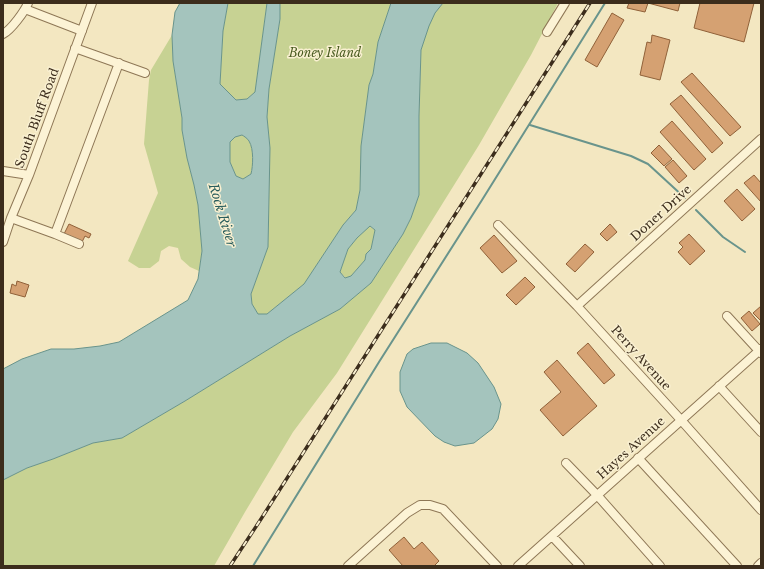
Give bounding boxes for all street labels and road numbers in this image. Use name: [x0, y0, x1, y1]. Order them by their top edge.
street label: South Bluff Road: [12, 66, 62, 170]
street label: Doner Drive: [627, 181, 694, 244]
street label: Perry Avenue: [608, 322, 675, 393]
street label: Hayes Avenue: [594, 413, 668, 482]

